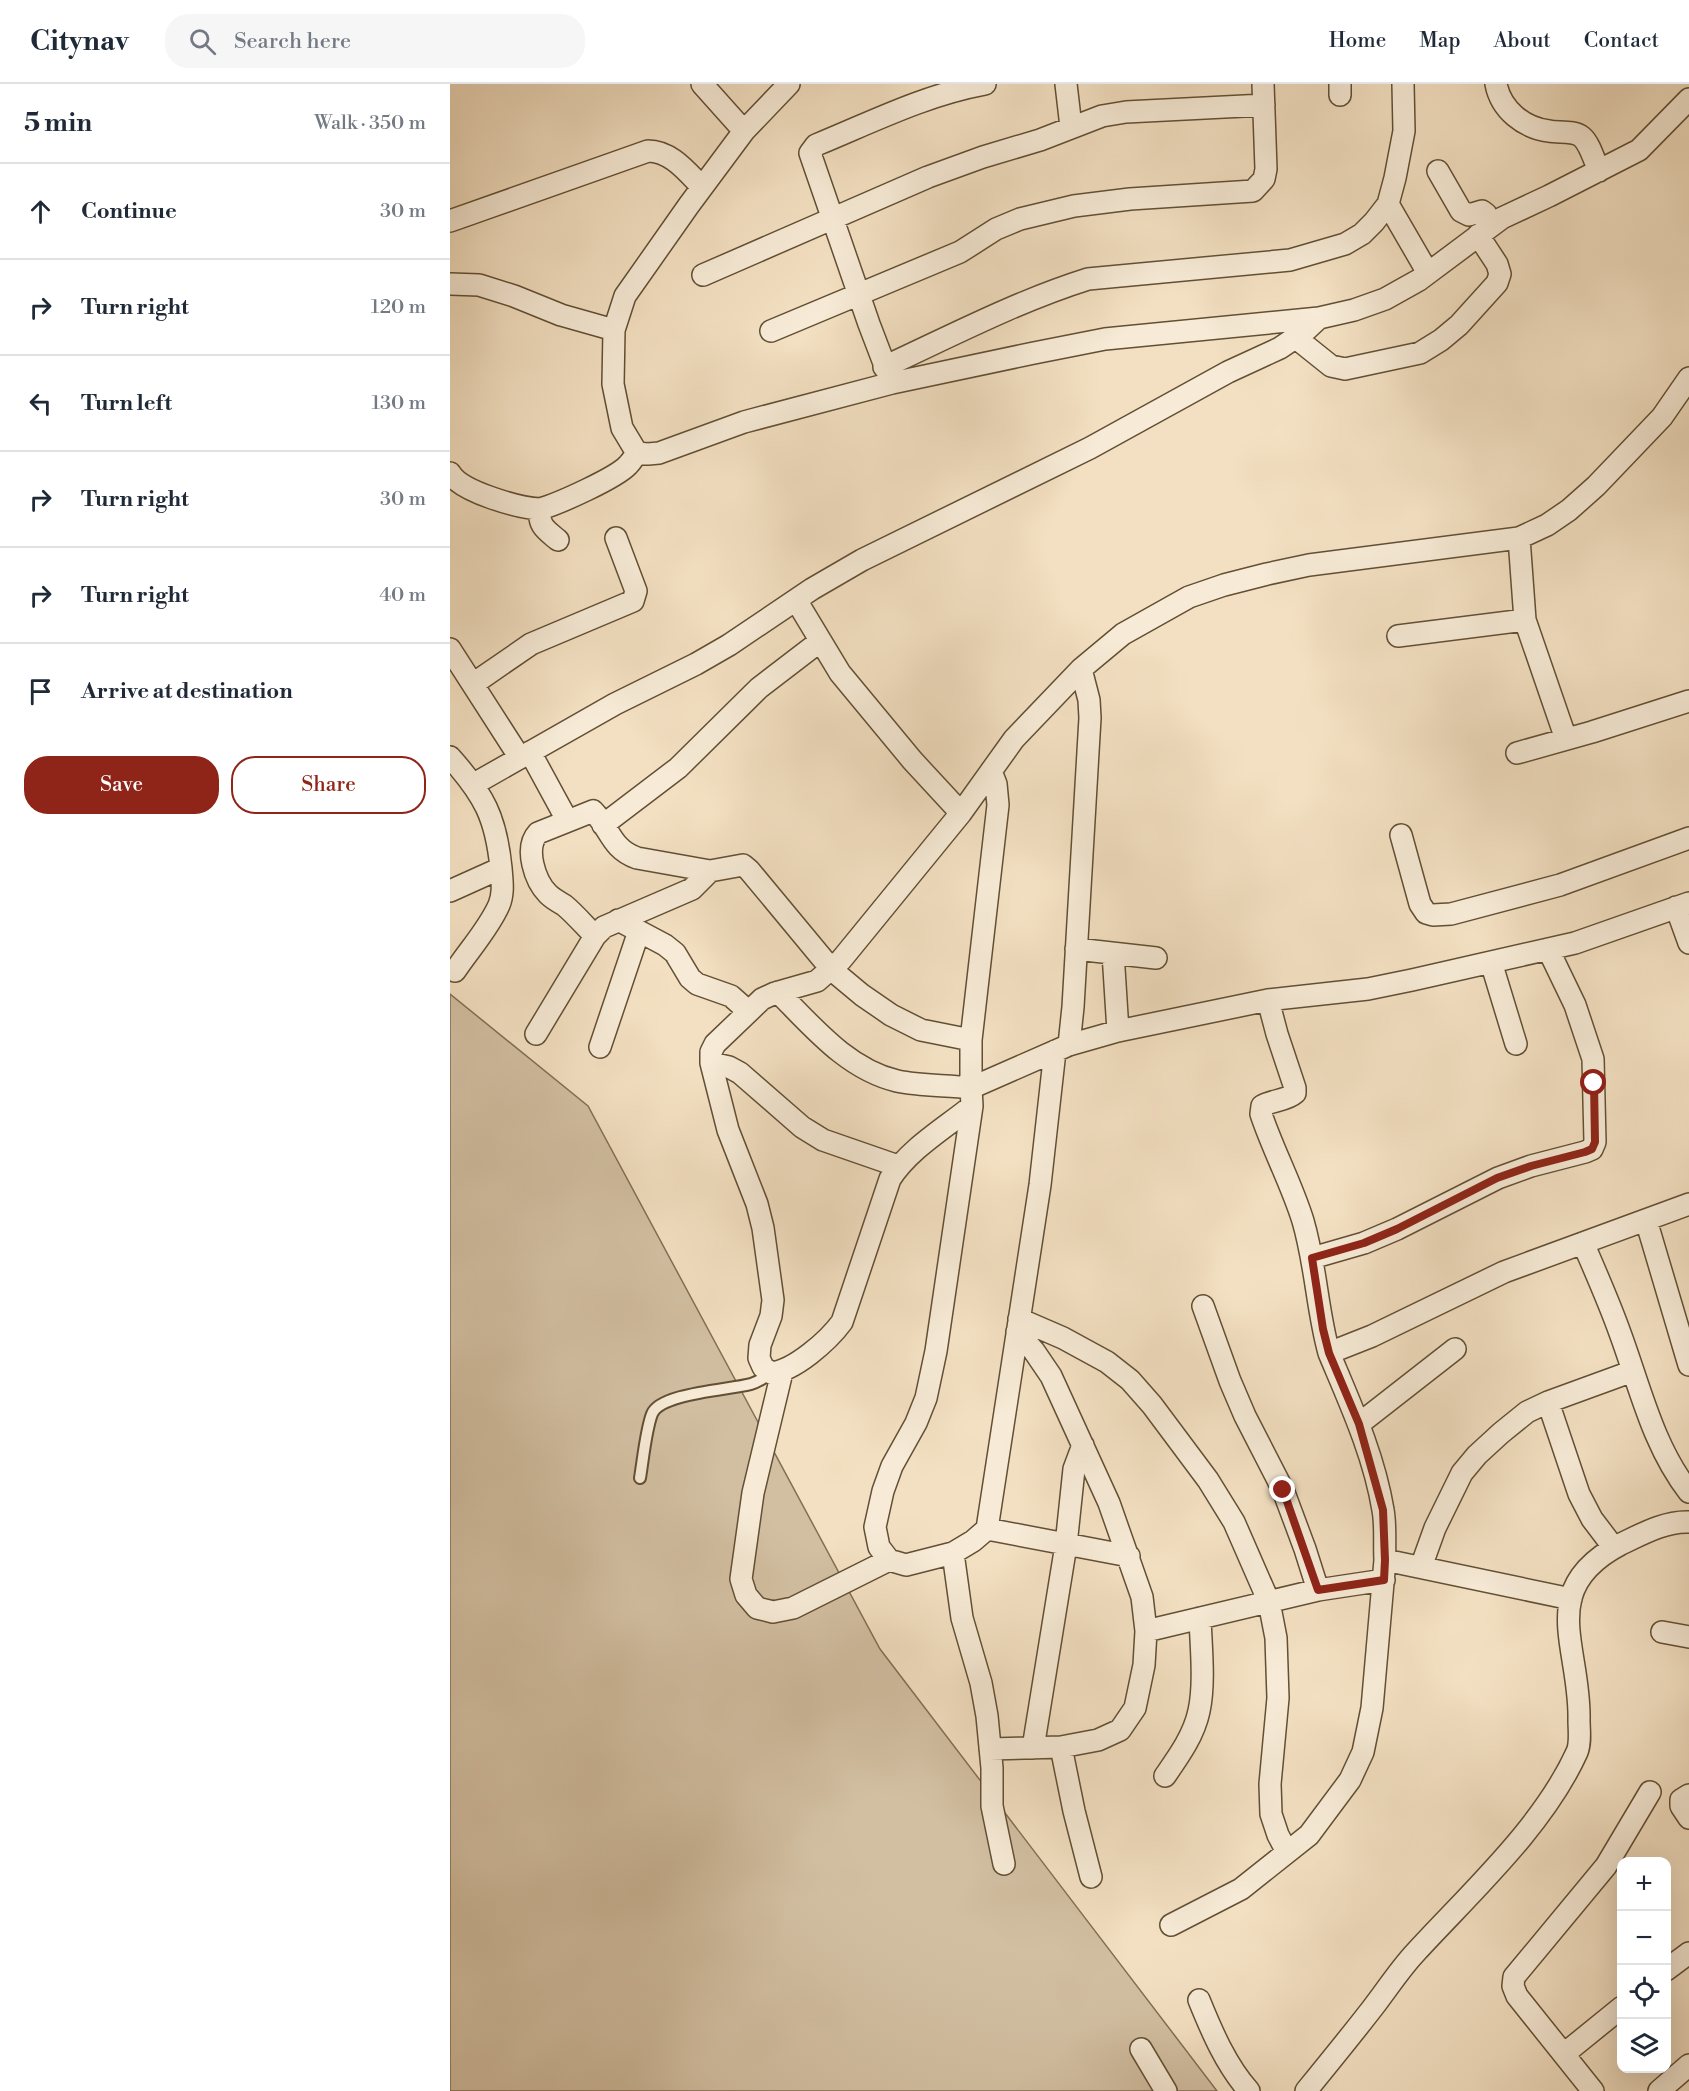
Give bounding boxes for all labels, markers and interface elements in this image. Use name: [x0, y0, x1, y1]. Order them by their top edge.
search box: [165, 14, 585, 68]
text: Citynav: [30, 24, 129, 59]
icon: search: [186, 25, 219, 58]
text: Search here: [234, 28, 351, 55]
text: Home: [1329, 28, 1386, 54]
text: Map: [1419, 28, 1461, 54]
text: About: [1494, 28, 1551, 54]
text: Contact: [1584, 28, 1659, 54]
text: 5 min: [24, 107, 92, 139]
text: Walk · 350 m: [314, 111, 426, 136]
icon: ahead: [24, 195, 57, 228]
text: Continue: [81, 198, 177, 225]
text: 30 m: [380, 199, 426, 224]
icon: right: [24, 291, 57, 324]
text: Turn right: [81, 294, 189, 321]
text: 120 m: [371, 295, 426, 320]
icon: left: [24, 387, 57, 420]
text: Turn left: [81, 390, 172, 417]
text: 130 m: [371, 391, 426, 416]
icon: right: [24, 483, 57, 516]
text: Turn right: [81, 486, 189, 513]
text: 30 m: [380, 487, 426, 512]
icon: right: [24, 579, 57, 612]
text: Turn right: [81, 582, 189, 609]
text: 40 m: [379, 583, 426, 608]
icon: arrive: [24, 675, 57, 708]
text: Arrive at destination: [81, 678, 293, 705]
button: Save: [24, 756, 219, 814]
button: Share: [231, 756, 426, 814]
route start: [1580, 1069, 1606, 1095]
route end: [1269, 1476, 1295, 1502]
map controls: [1617, 1857, 1671, 2073]
button: +: [1617, 1857, 1671, 1911]
button: −: [1617, 1911, 1671, 1965]
button: locate: [1617, 1965, 1671, 2019]
button: layers: [1617, 2019, 1671, 2073]

